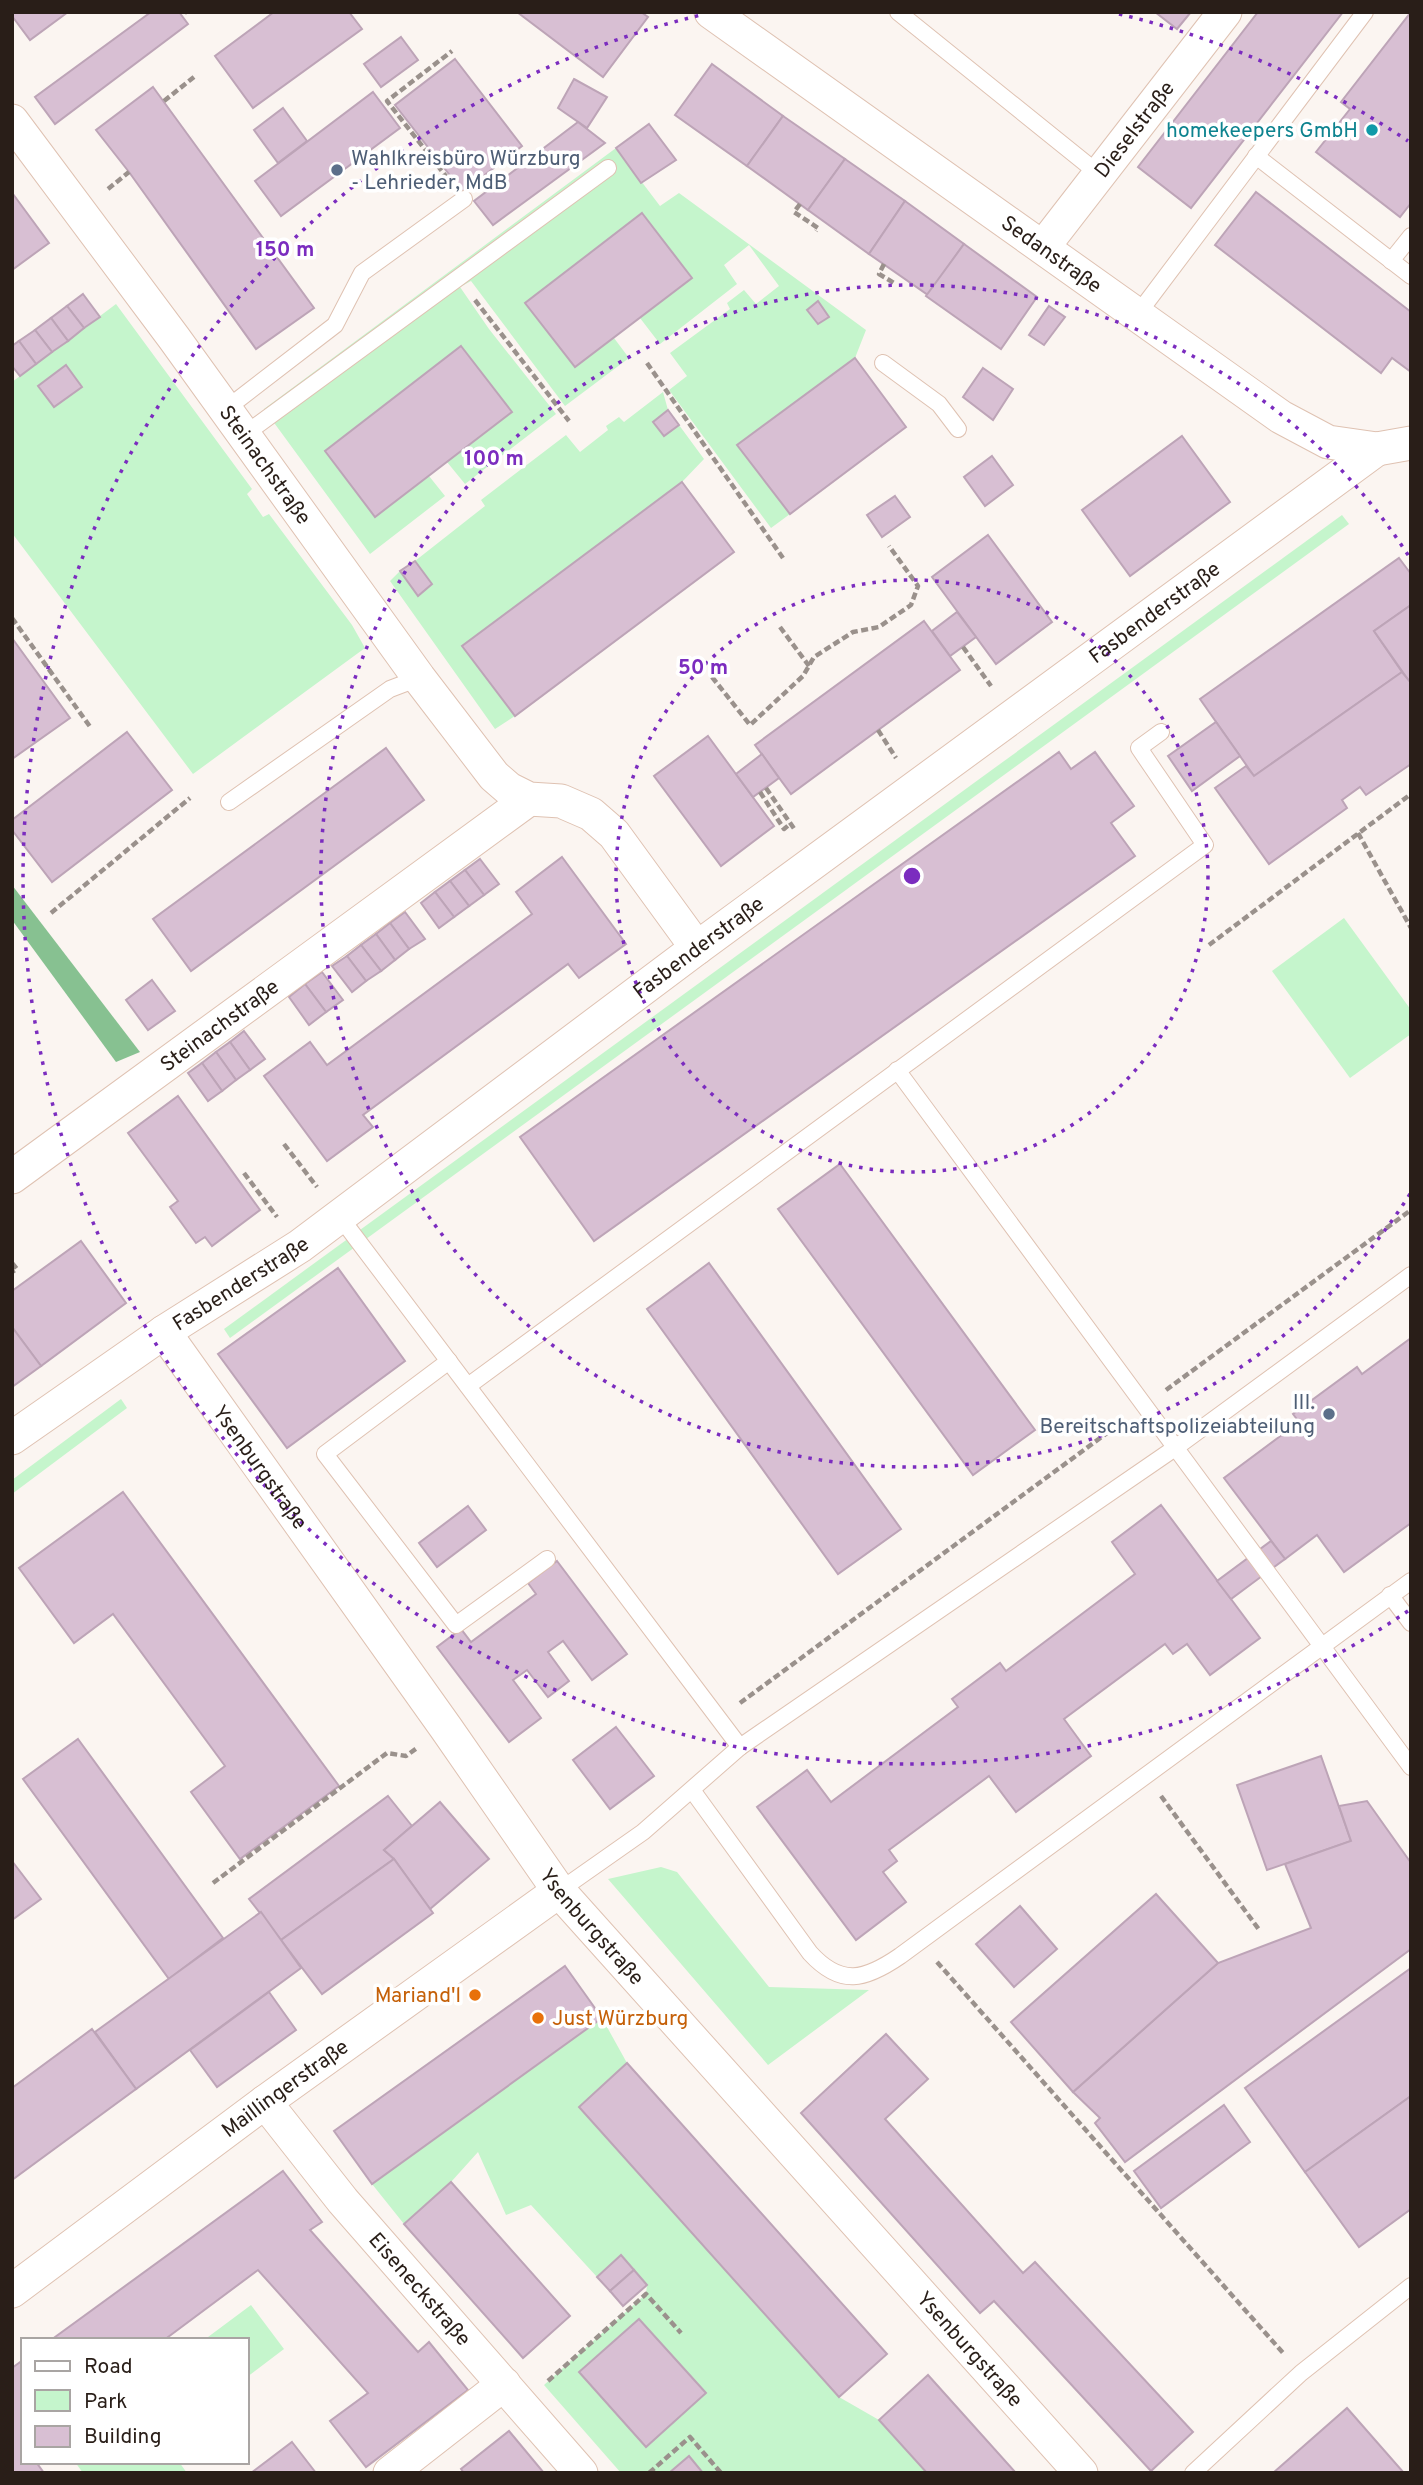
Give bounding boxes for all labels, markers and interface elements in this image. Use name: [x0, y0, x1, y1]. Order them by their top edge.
street label: Dieselstraße: [1089, 76, 1182, 184]
place label: homekeepers GmbH: [1166, 118, 1358, 145]
marker: homekeepers GmbH: [1364, 122, 1380, 138]
place label: Wahlkreisbüro Würzburg - Lehrieder, MdB: [351, 146, 580, 197]
marker: Wahlkreisbüro Würzburg - Lehrieder, MdB: [329, 162, 345, 178]
street label: Sedanstraße: [995, 210, 1107, 300]
text: 150 m: [256, 237, 314, 264]
street label: Steinachstraße: [212, 401, 316, 531]
text: 100 m: [464, 446, 524, 473]
street label: Fasbenderstraße: [1084, 556, 1226, 671]
text: 50 m: [678, 655, 728, 682]
centre of rings: [900, 864, 924, 888]
street label: Fasbenderstraße: [628, 891, 770, 1006]
street label: Steinachstraße: [156, 974, 285, 1079]
street label: Fasbenderstraße: [168, 1232, 315, 1338]
place label: III. Bereitschaftspolizeiabteilung: [1039, 1390, 1315, 1441]
street label: Ysenburgstraße: [206, 1401, 313, 1536]
marker: III. Bereitschaftspolizeiabteilung: [1321, 1406, 1337, 1422]
street label: Ysenburgstraße: [533, 1864, 649, 1992]
place label: Mariand'l: [375, 1983, 461, 2010]
marker: Mariand'l: [467, 1987, 483, 2003]
place label: Just Würzburg: [552, 2006, 688, 2033]
marker: Just Würzburg: [530, 2010, 546, 2026]
street label: Maillingerstraße: [217, 2034, 355, 2145]
street label: Eiseneckstraße: [362, 2227, 476, 2353]
street label: Ysenburgstraße: [910, 2287, 1028, 2414]
legend: [21, 2338, 248, 2464]
text: Road: [84, 2354, 133, 2381]
text: Park: [84, 2389, 127, 2416]
text: Building: [84, 2424, 162, 2451]

